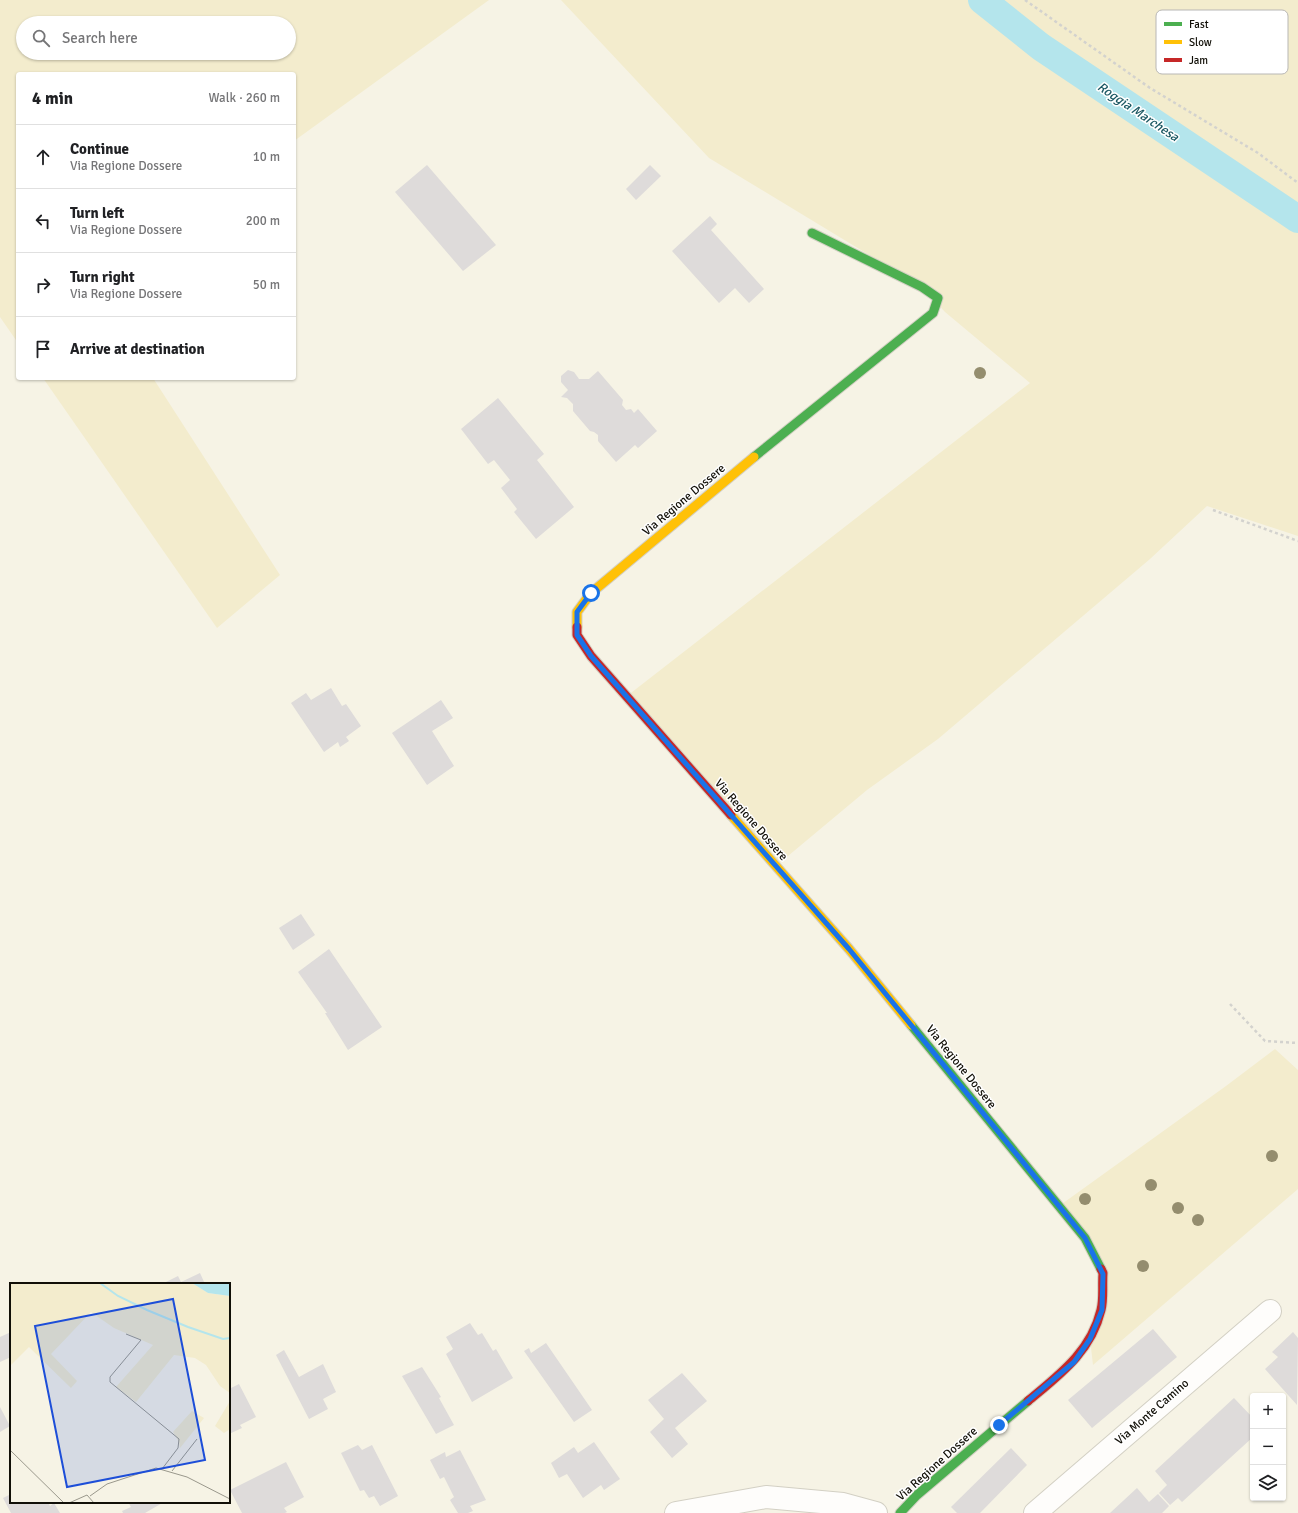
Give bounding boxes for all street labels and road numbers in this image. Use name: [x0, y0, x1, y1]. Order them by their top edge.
street label: Via Regione Dossere: [639, 461, 729, 539]
street label: Via Regione Dossere: [711, 776, 791, 864]
street label: Via Regione Dossere: [923, 1022, 999, 1112]
street label: Via Monte Camino: [1112, 1376, 1192, 1448]
street label: Via Regione Dossere: [893, 1424, 981, 1504]

